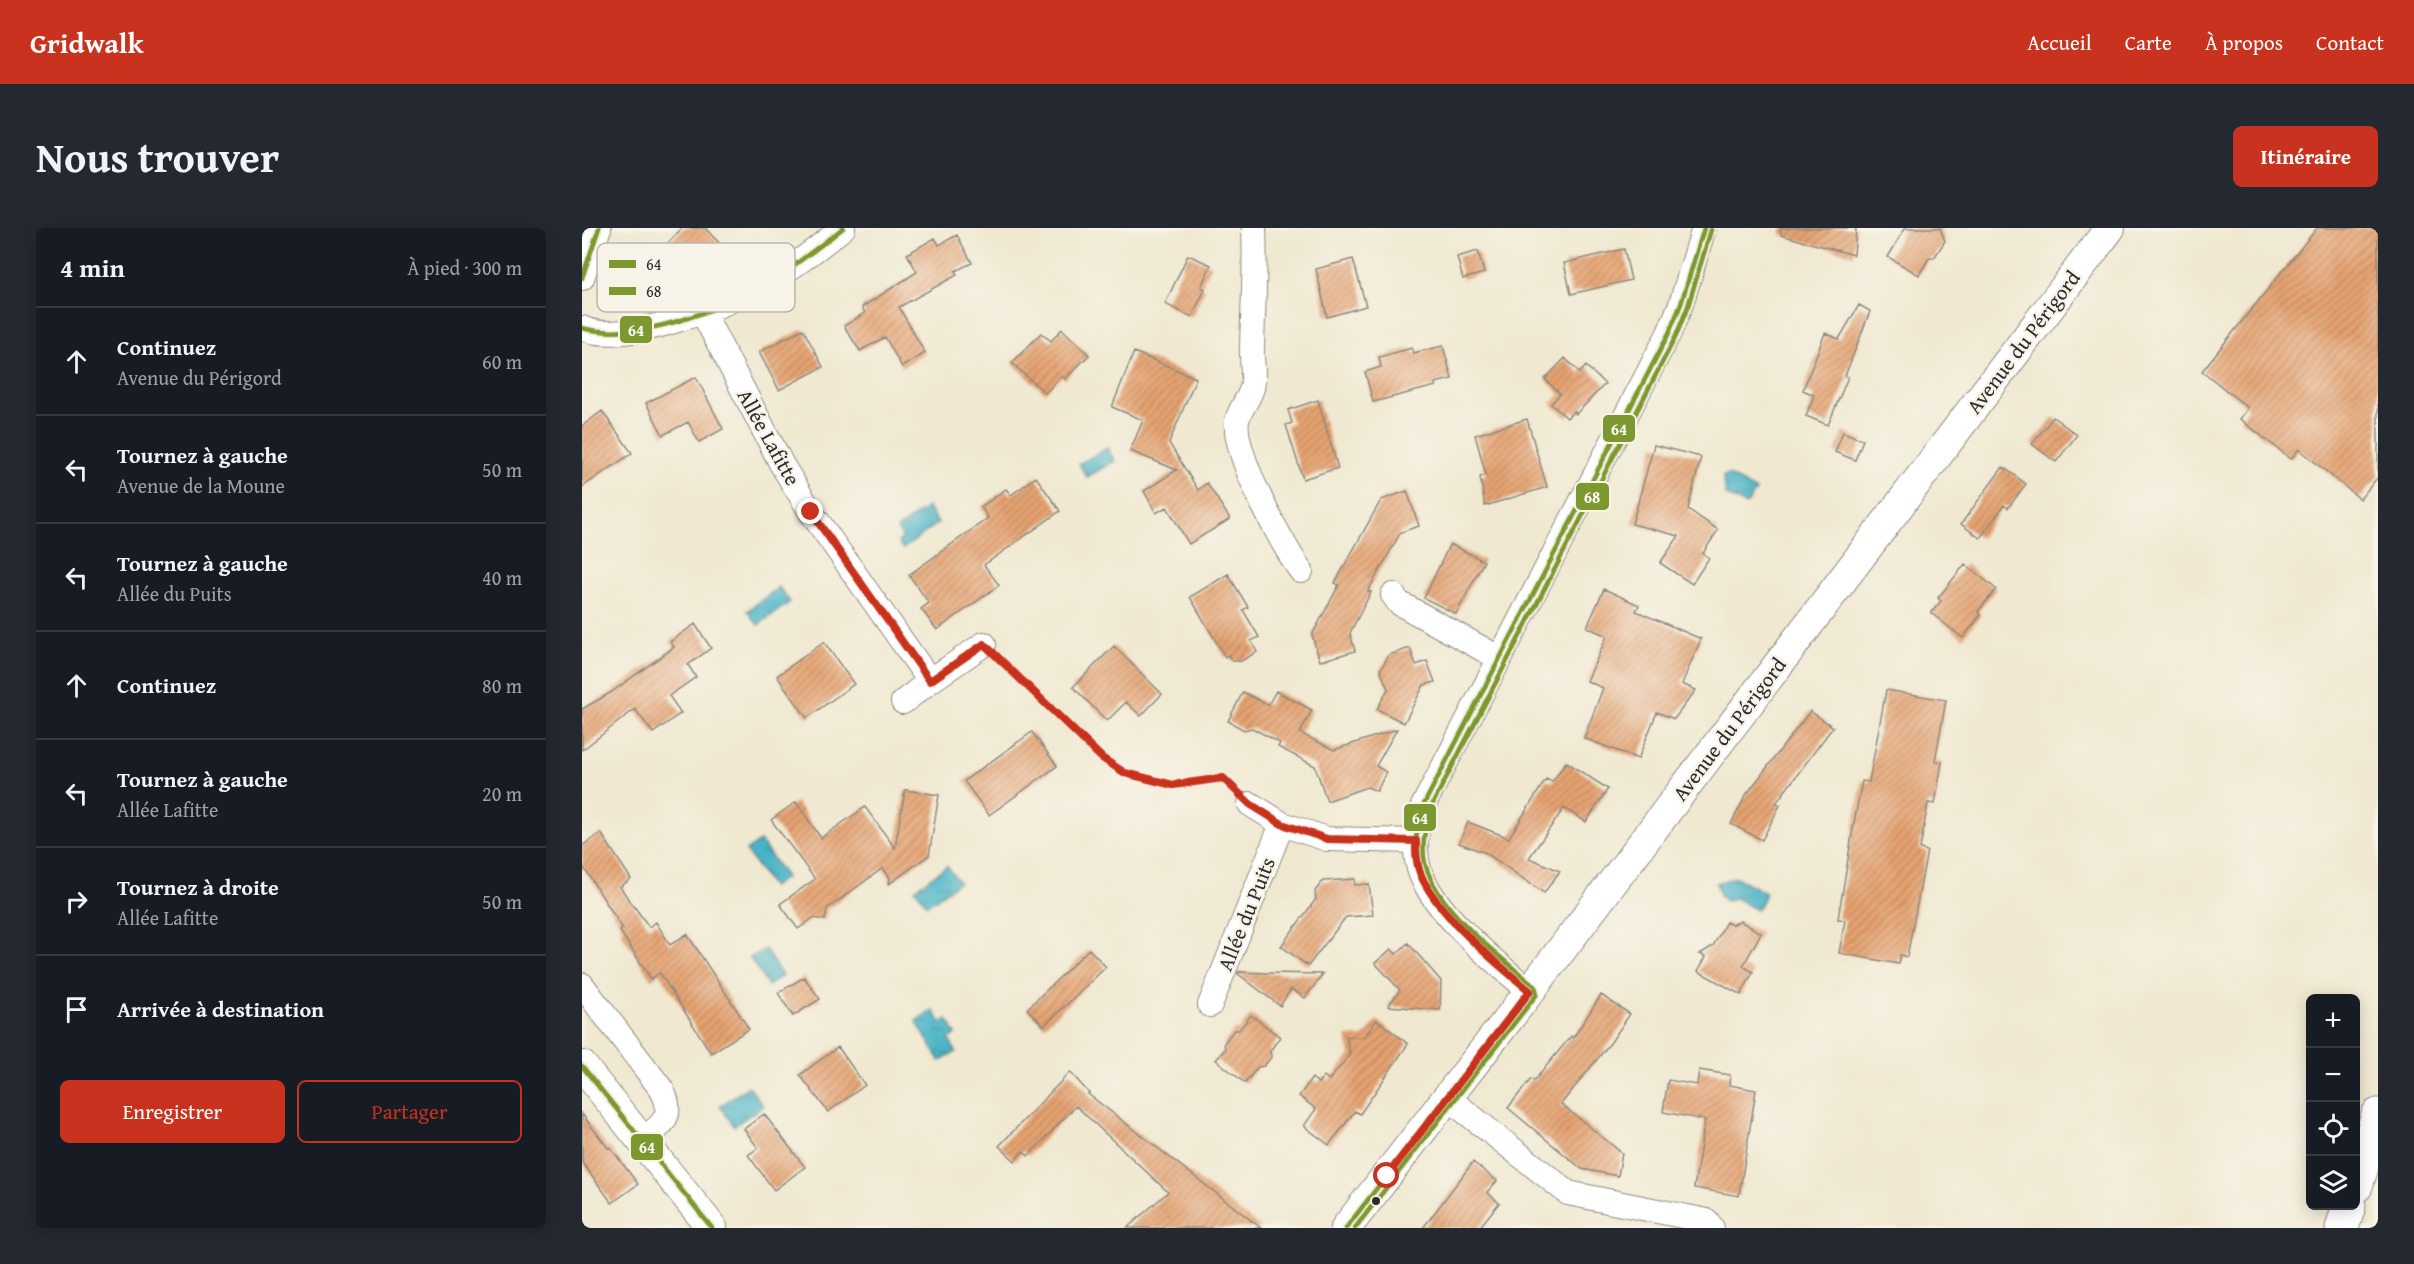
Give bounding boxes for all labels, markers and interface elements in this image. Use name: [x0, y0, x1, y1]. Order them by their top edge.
text: Gridwalk: [30, 22, 143, 63]
text: Accueil: [2027, 27, 2092, 58]
text: Carte: [2125, 27, 2172, 58]
text: À propos: [2205, 27, 2283, 58]
text: Contact: [2316, 27, 2384, 58]
text: Nous trouver: [36, 126, 279, 187]
button: Itinéraire: [2233, 126, 2378, 187]
legend: [597, 243, 795, 312]
text: 4 min: [60, 248, 125, 287]
text: 64: [646, 252, 662, 276]
text: À pied · 300 m: [407, 253, 522, 282]
street label: Avenue du Périgord: [1959, 263, 2088, 420]
text: 68: [646, 279, 662, 303]
line badge: 64: [619, 315, 653, 344]
text: 64: [628, 318, 644, 342]
text: Continuez: [117, 331, 216, 363]
icon: ahead: [60, 345, 93, 378]
text: 60 m: [482, 347, 522, 376]
text: Avenue du Périgord: [117, 363, 282, 392]
street label: Allée Lafitte: [730, 383, 808, 491]
line badge: 64: [1602, 414, 1636, 443]
text: 64: [1611, 417, 1627, 441]
text: Tournez à gauche: [117, 439, 288, 471]
icon: left: [60, 453, 93, 486]
text: 50 m: [482, 455, 522, 484]
text: Avenue de la Moune: [117, 471, 285, 500]
line badge: 68: [1575, 482, 1610, 511]
text: 68: [1584, 485, 1600, 509]
route end: [797, 498, 823, 524]
text: Tournez à gauche: [117, 547, 288, 579]
icon: left: [60, 561, 93, 594]
text: 40 m: [482, 563, 522, 592]
text: Allée du Puits: [117, 579, 232, 608]
street label: Avenue du Périgord: [1665, 650, 1794, 807]
icon: ahead: [60, 669, 93, 702]
text: Continuez: [117, 669, 216, 701]
text: 80 m: [482, 671, 522, 700]
text: Tournez à gauche: [117, 763, 288, 795]
icon: left: [60, 777, 93, 810]
text: 20 m: [482, 779, 522, 808]
text: Allée Lafitte: [117, 795, 218, 824]
line badge: 64: [1403, 803, 1437, 832]
text: 64: [1412, 806, 1428, 830]
street label: Allée du Puits: [1209, 852, 1283, 976]
text: Tournez à droite: [117, 871, 279, 903]
icon: right: [60, 885, 93, 918]
text: 50 m: [482, 887, 522, 916]
text: Allée Lafitte: [117, 903, 218, 932]
icon: arrive: [60, 993, 93, 1026]
text: Arrivée à destination: [117, 993, 324, 1025]
map controls: [2306, 994, 2360, 1210]
button: +: [2306, 994, 2360, 1048]
button: −: [2306, 1048, 2360, 1102]
button: Enregistrer: [60, 1080, 285, 1143]
button: Partager: [297, 1080, 522, 1143]
button: locate: [2306, 1102, 2360, 1156]
line badge: 64: [630, 1133, 664, 1161]
text: 64: [639, 1135, 655, 1159]
button: layers: [2306, 1156, 2360, 1210]
route start: [1373, 1162, 1399, 1188]
unlabelled marker: [1370, 1195, 1382, 1207]

